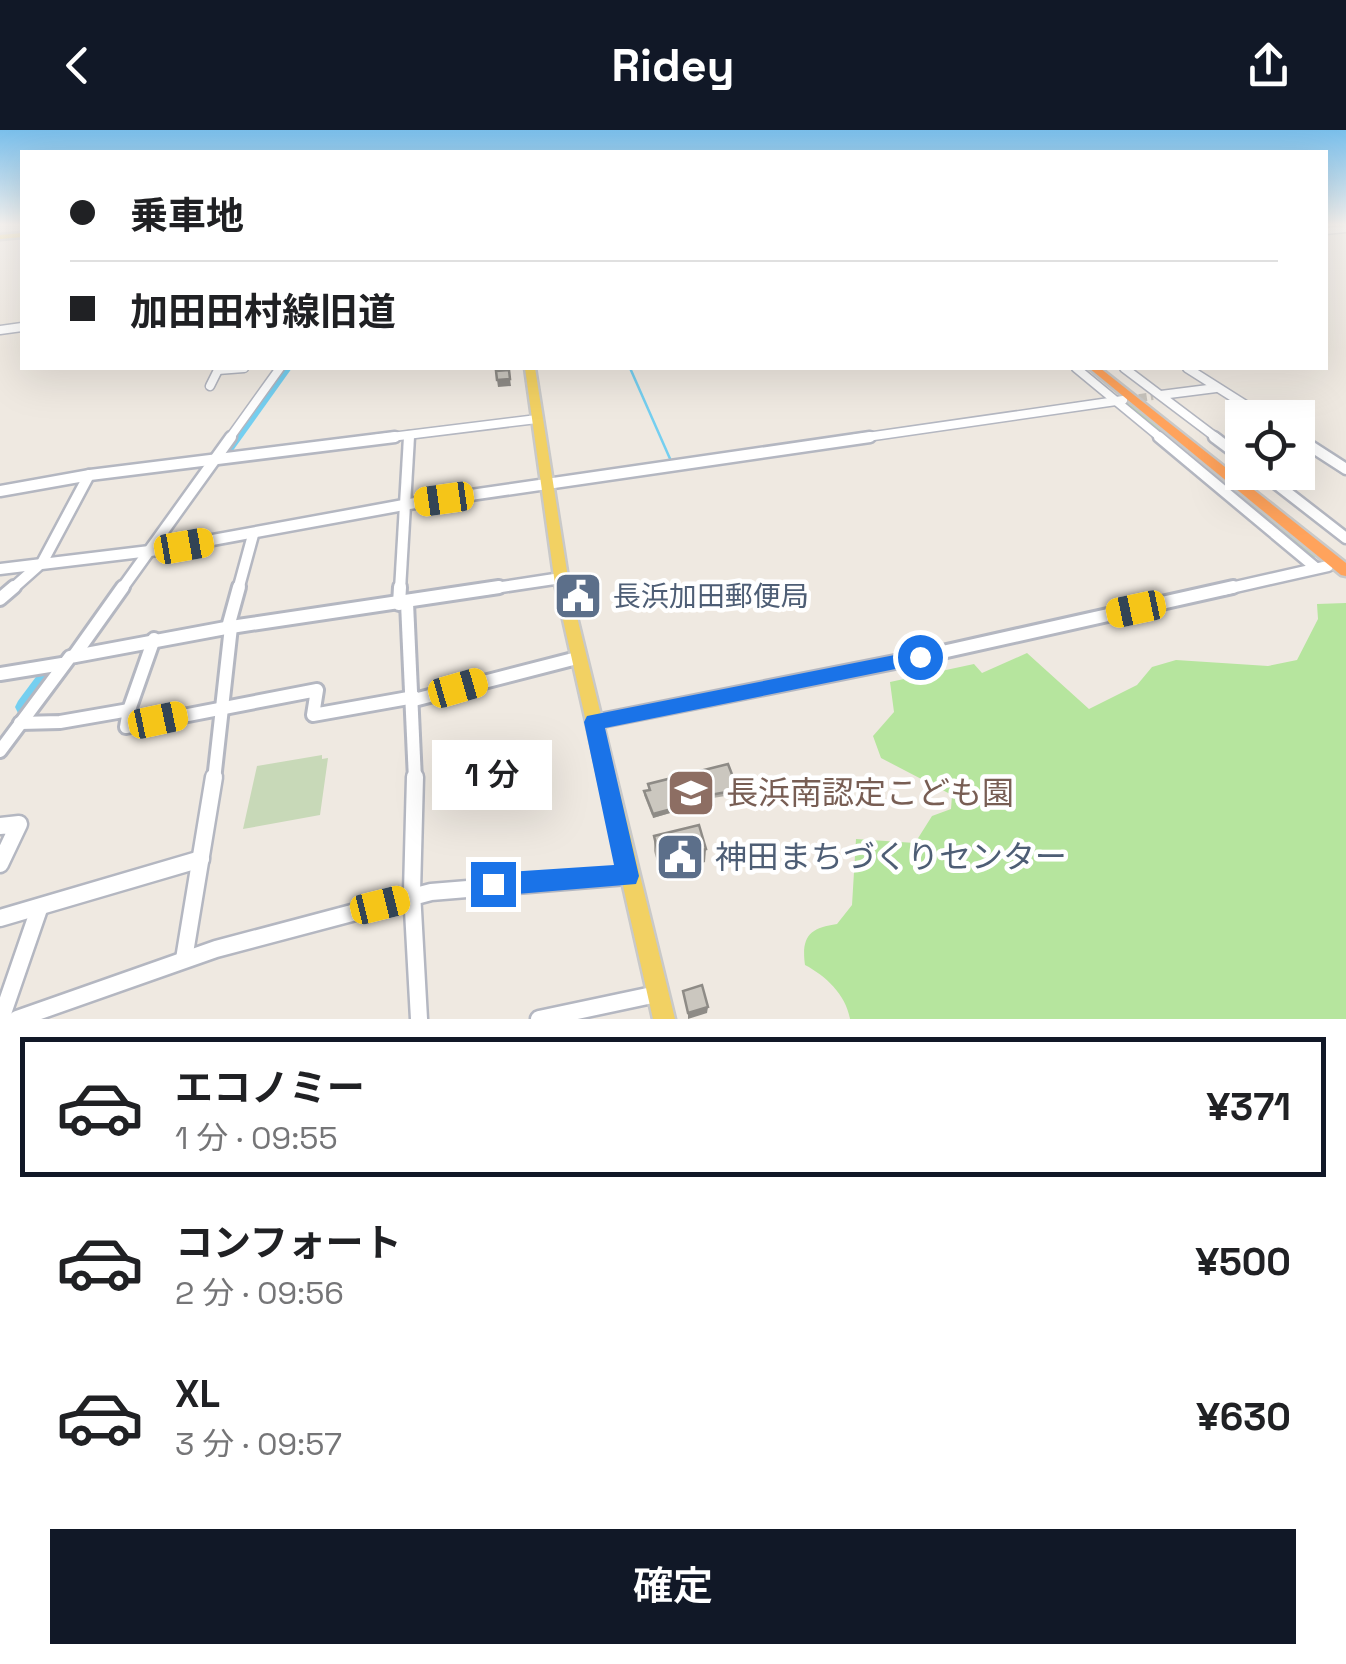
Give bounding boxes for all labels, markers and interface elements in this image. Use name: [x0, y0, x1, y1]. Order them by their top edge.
text: Ridey: [612, 37, 734, 94]
icon: back: [50, 38, 105, 93]
icon: share: [1241, 38, 1296, 93]
text: 乗車地: [130, 192, 244, 240]
text: 加田田村線旧道: [130, 288, 396, 336]
map controls: [1225, 400, 1315, 490]
button: locate: [1225, 400, 1315, 490]
car: [412, 480, 476, 518]
car: [152, 526, 216, 566]
public building icon: 長浜加田郵便局: [552, 570, 604, 622]
place label: 長浜加田郵便局: [613, 578, 809, 614]
car: [1104, 588, 1168, 630]
route start: [898, 635, 943, 680]
car: [425, 665, 491, 711]
car: [126, 699, 190, 741]
callout: 1 分: [433, 739, 553, 809]
text: 1 分: [465, 755, 519, 795]
school or university icon: 長浜南認定こども園: [665, 767, 717, 819]
place label: 長浜南認定こども園: [726, 773, 1014, 813]
public building icon: 神田まちづくりセンター: [654, 831, 706, 883]
place label: 神田まちづくりセンター: [715, 837, 1067, 877]
route end: [471, 862, 516, 907]
car: [347, 883, 413, 927]
icon: car: [55, 1062, 145, 1152]
text: エコノミー: [175, 1064, 365, 1112]
text: ¥371: [1206, 1083, 1291, 1131]
text: 1 分 · 09:55: [175, 1118, 338, 1158]
icon: car: [55, 1217, 145, 1307]
text: コンフォート: [175, 1219, 402, 1267]
text: ¥500: [1195, 1238, 1291, 1286]
text: 2 分 · 09:56: [175, 1273, 344, 1313]
text: XL: [175, 1370, 220, 1418]
icon: car: [55, 1372, 145, 1462]
text: ¥630: [1196, 1393, 1291, 1441]
text: 3 分 · 09:57: [175, 1424, 342, 1464]
button: 確定: [50, 1529, 1296, 1644]

